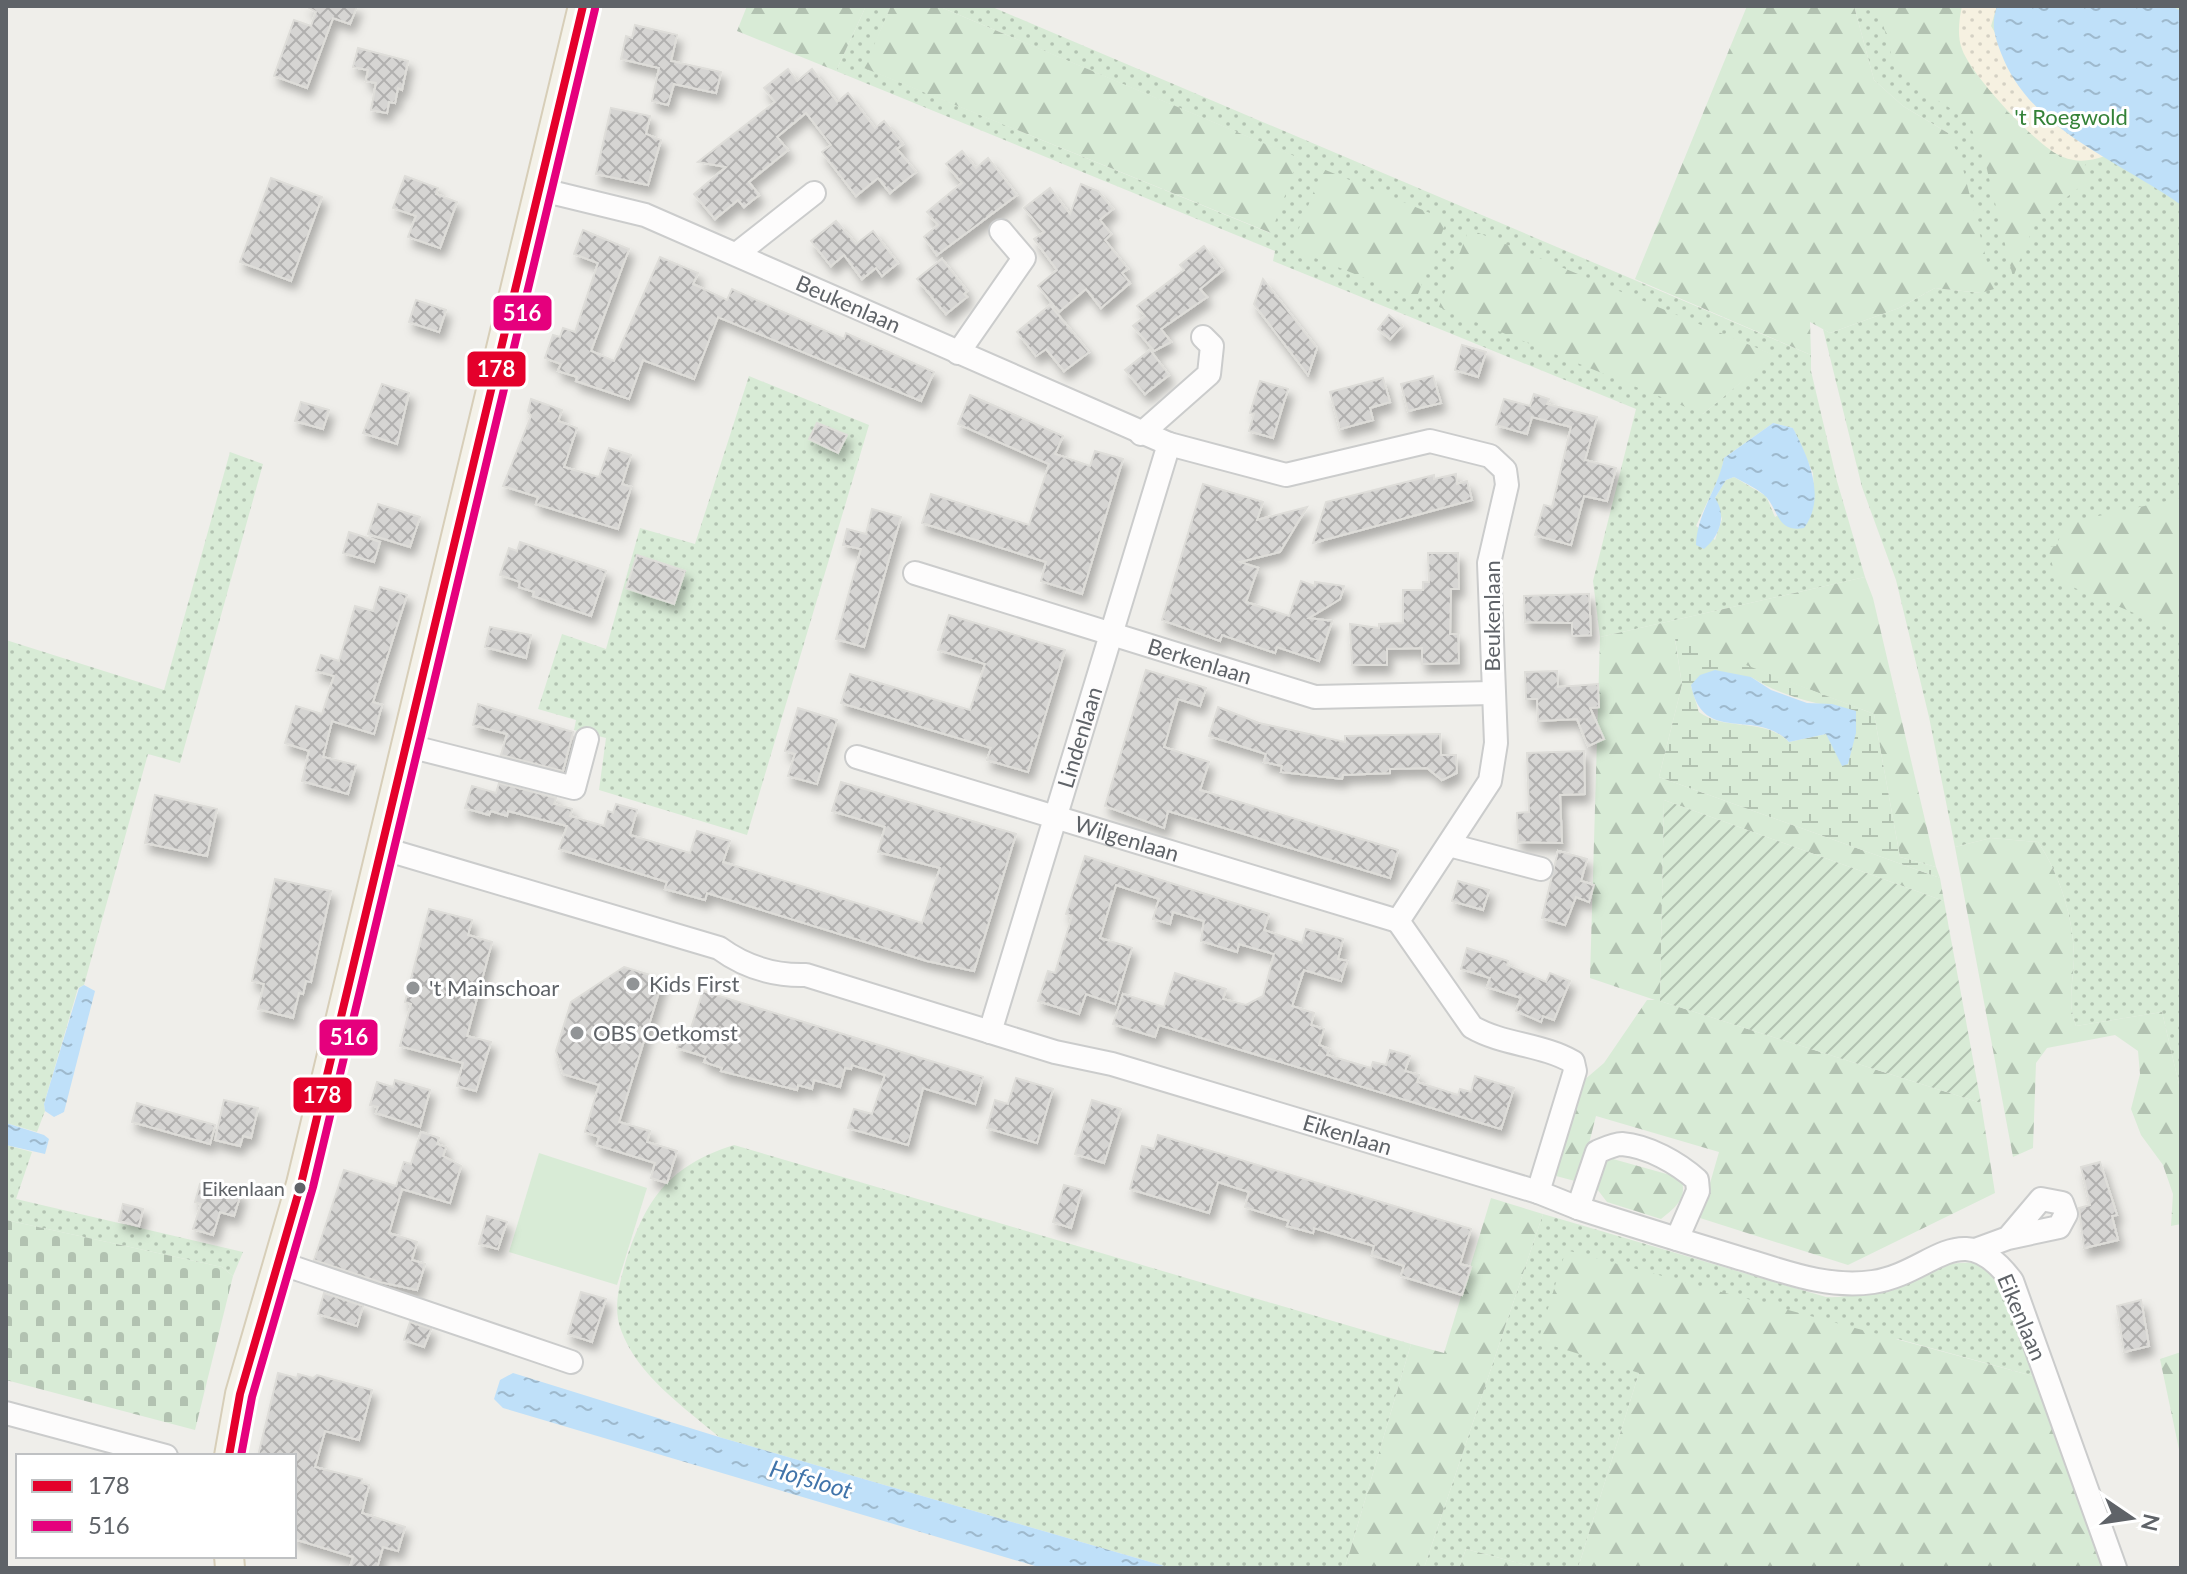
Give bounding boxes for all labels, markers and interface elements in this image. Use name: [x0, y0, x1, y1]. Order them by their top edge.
park label: 't Roegwold: [2014, 103, 2128, 130]
street label: Beukenlaan: [792, 269, 905, 338]
line badge: 516: [492, 294, 553, 332]
text: 516: [503, 299, 541, 326]
line badge: 178: [466, 350, 527, 388]
text: 178: [477, 355, 515, 382]
street label: Beukenlaan: [1478, 560, 1505, 672]
street label: Berkenlaan: [1144, 632, 1255, 690]
street label: Lindenlaan: [1051, 683, 1107, 791]
street label: Wilgenlaan: [1072, 810, 1182, 867]
place label: Kids First: [649, 970, 739, 997]
place label: 't Mainschoar: [429, 974, 559, 1001]
marker: Kids First: [624, 975, 642, 993]
marker: 't Mainschoar: [404, 979, 422, 997]
line badge: 516: [318, 1018, 379, 1057]
place label: OBS Oetkomst: [593, 1019, 738, 1046]
text: 516: [330, 1023, 368, 1050]
marker: OBS Oetkomst: [568, 1024, 586, 1042]
line badge: 178: [292, 1076, 353, 1114]
text: 178: [303, 1081, 341, 1108]
street label: Eikenlaan: [1300, 1108, 1395, 1160]
place label: Eikenlaan: [202, 1176, 285, 1200]
marker: Eikenlaan: [292, 1180, 308, 1196]
street label: Eikenlaan: [1992, 1269, 2053, 1364]
water label: Hofsloot: [767, 1453, 857, 1504]
legend: [16, 1454, 296, 1558]
text: 178: [88, 1470, 130, 1499]
north arrow: [2091, 1478, 2171, 1558]
text: 516: [88, 1510, 130, 1539]
text: N: [2136, 1511, 2166, 1534]

